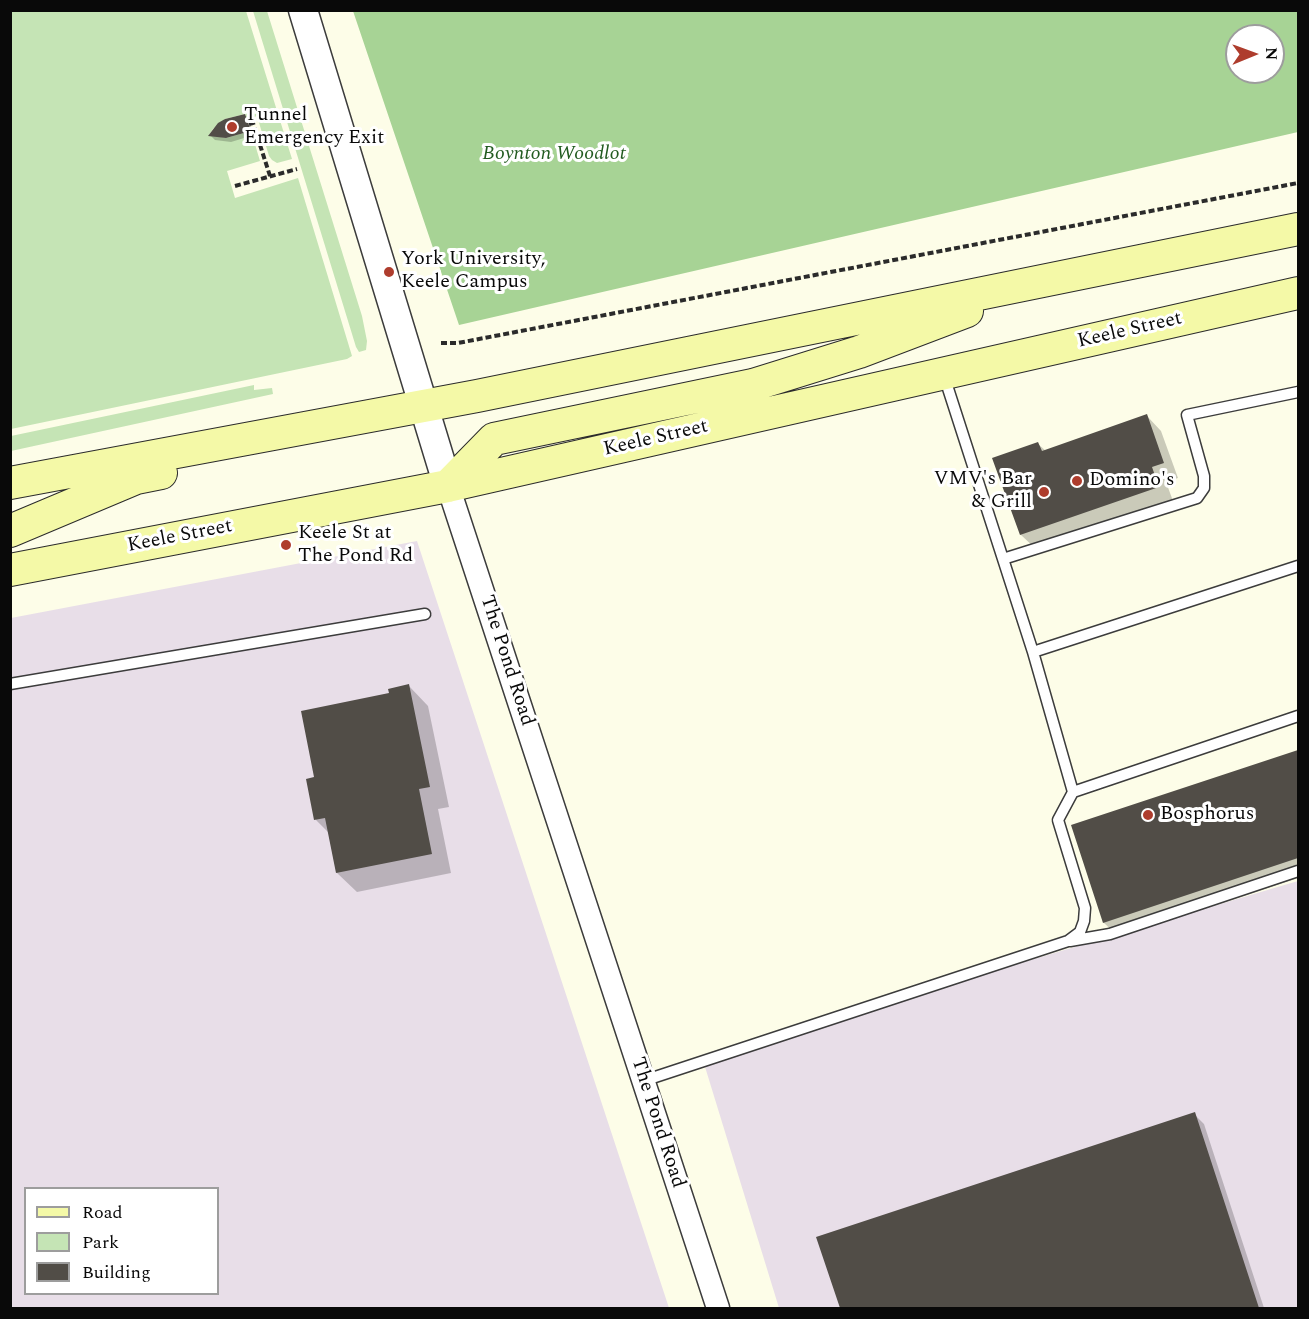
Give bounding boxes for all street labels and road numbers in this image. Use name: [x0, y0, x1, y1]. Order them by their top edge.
street label: Keele Street: [1075, 307, 1185, 355]
street label: Keele Street: [601, 415, 711, 463]
street label: Keele Street: [125, 515, 235, 559]
street label: The Pond Road: [474, 593, 538, 729]
street label: The Pond Road: [625, 1055, 689, 1191]

